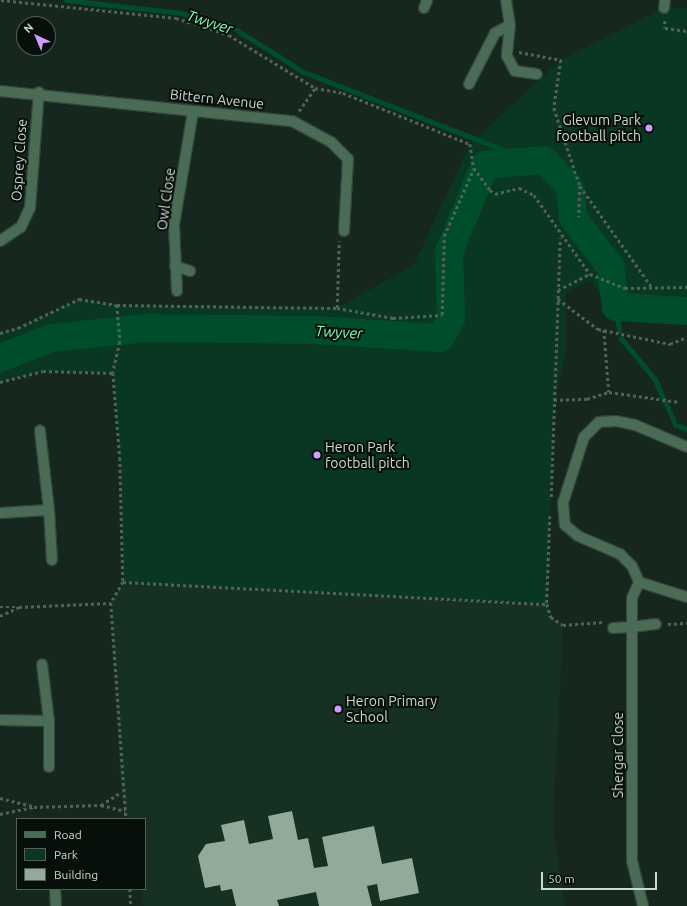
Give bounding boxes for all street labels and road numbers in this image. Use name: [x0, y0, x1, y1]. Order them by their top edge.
street label: Bittern Avenue: [169, 86, 265, 112]
street label: Osprey Close: [8, 118, 30, 202]
street label: Owl Close: [153, 167, 179, 231]
street label: Shergar Close: [610, 712, 626, 798]

